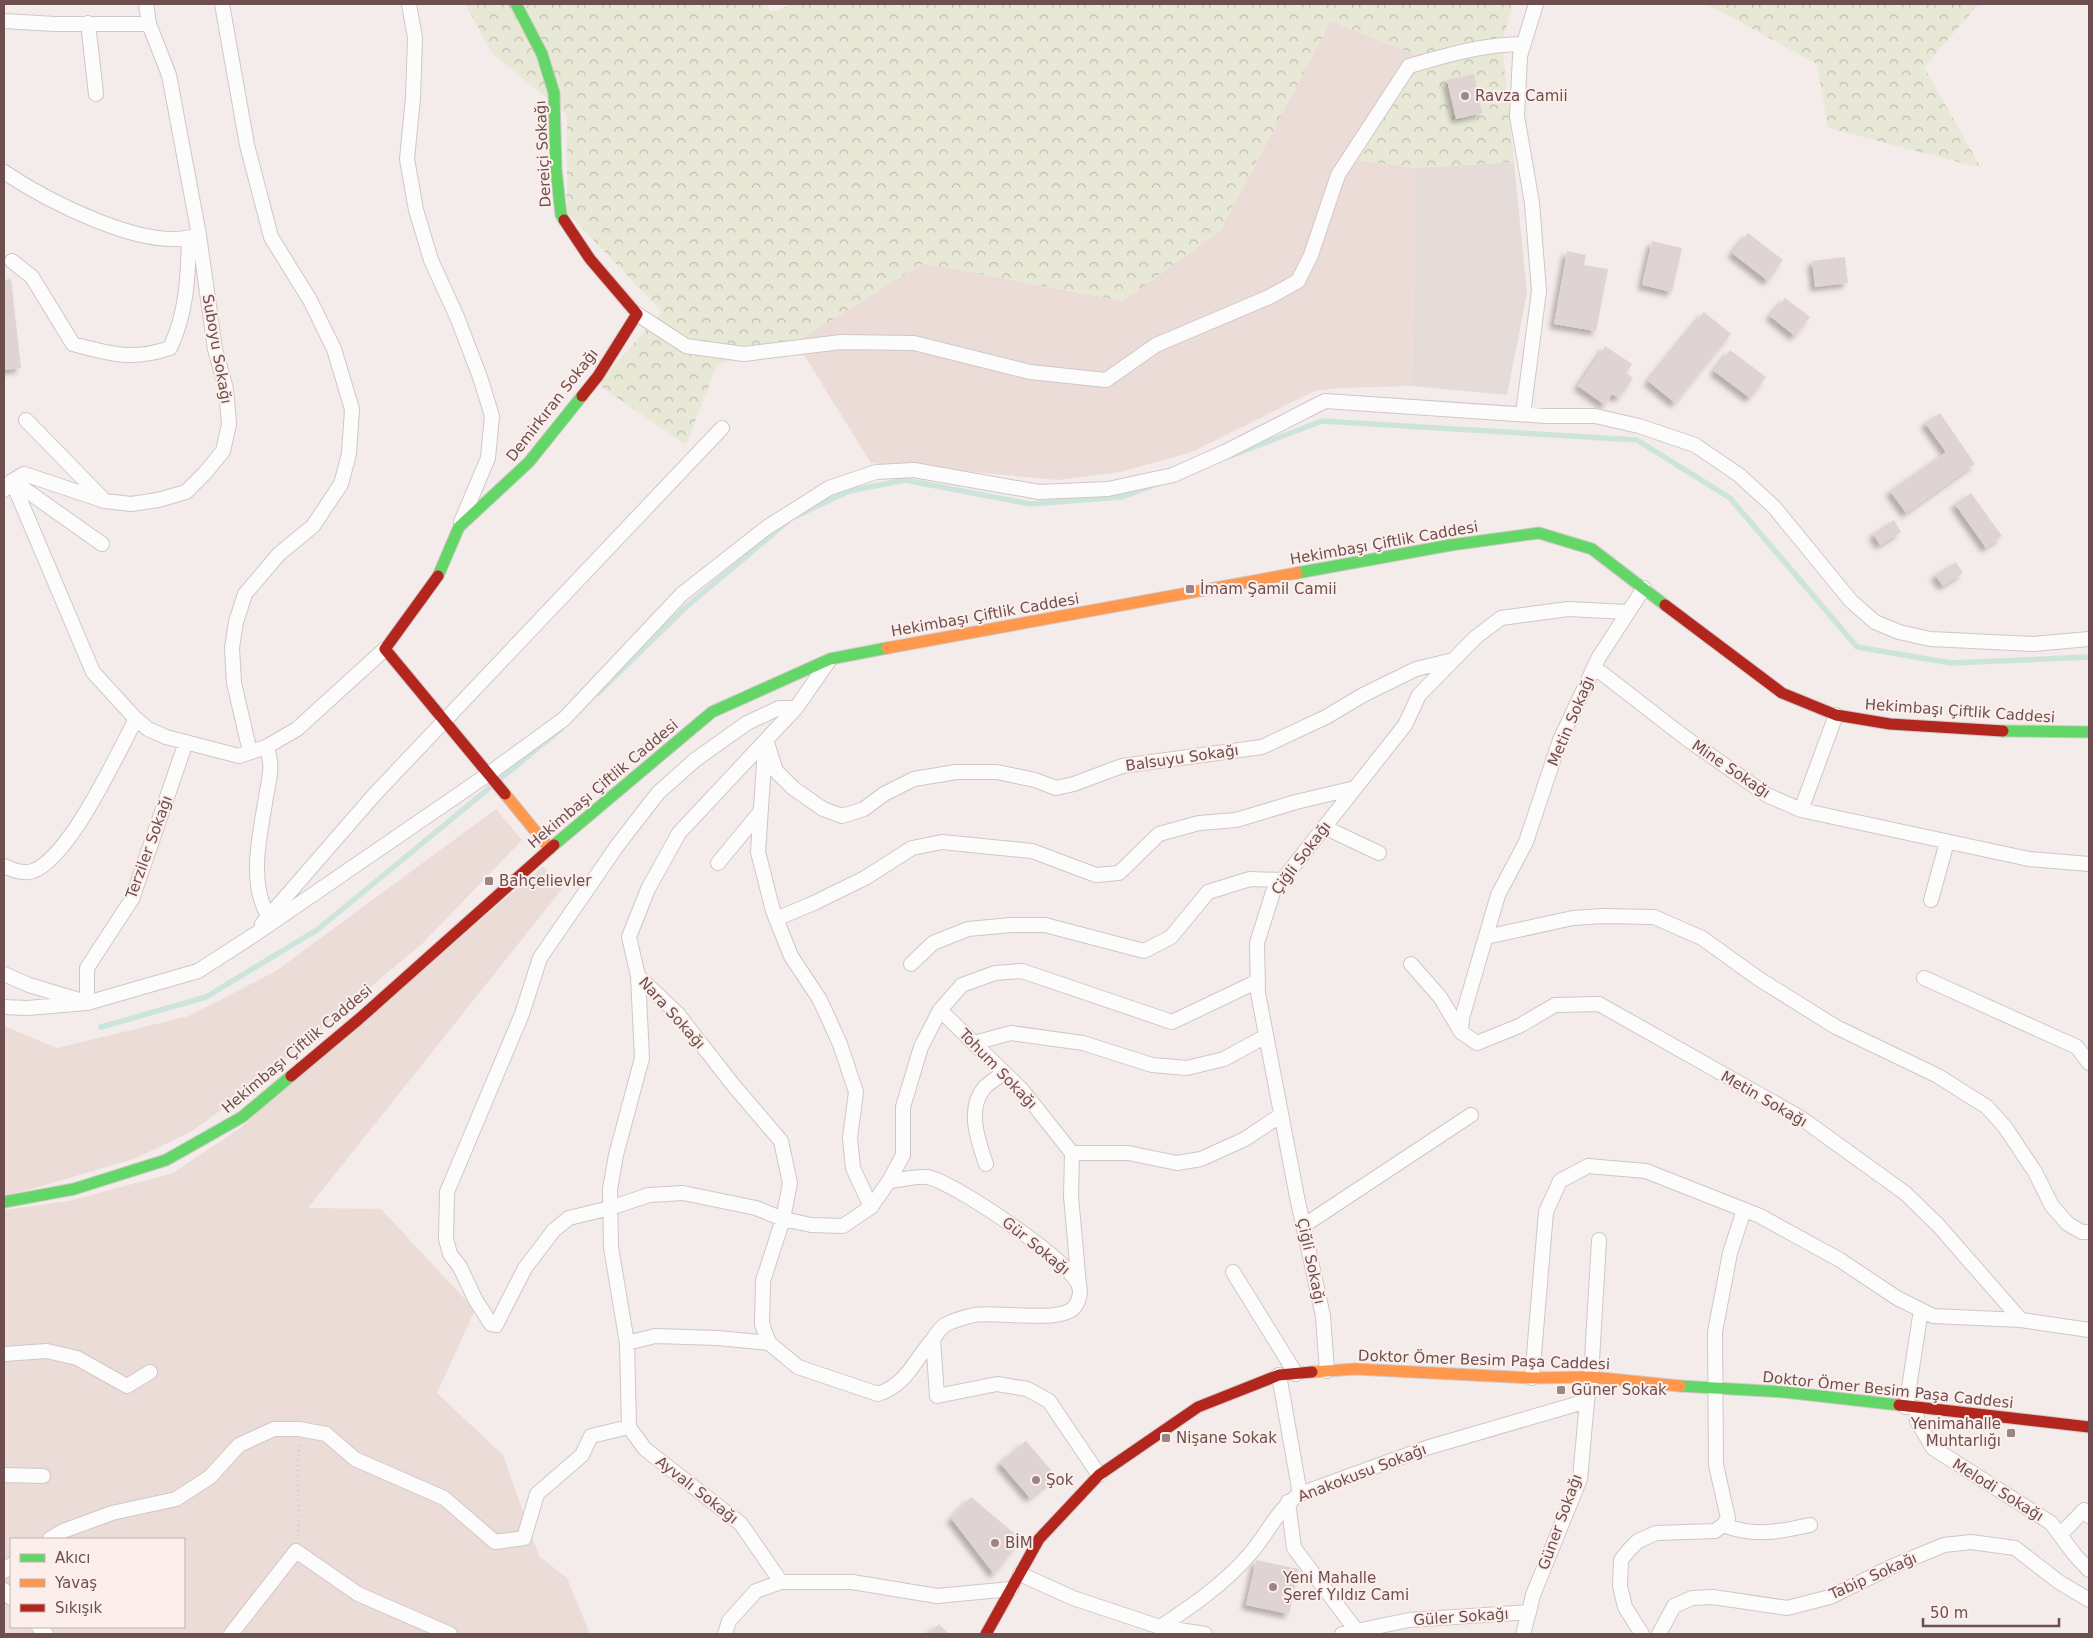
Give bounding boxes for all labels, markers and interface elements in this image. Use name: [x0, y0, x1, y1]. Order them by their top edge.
place label: Ravza Camii: [1475, 87, 1568, 105]
marker: Ravza Camii: [1459, 90, 1471, 102]
street label: Dereiçi Sokağı: [531, 100, 555, 208]
street label: Suboyu Sokağı: [199, 293, 235, 405]
street label: Demirkıran Sokağı: [502, 345, 602, 465]
street label: Hekimbaşı Çiftlik Caddesi: [1289, 518, 1479, 568]
place label: İmam Şamil Camii: [1200, 579, 1337, 598]
marker: İmam Şamil Camii: [1184, 583, 1196, 595]
street label: Hekimbaşı Çiftlik Caddesi: [890, 590, 1080, 640]
street label: Metin Sokağı: [1544, 673, 1598, 769]
street label: Hekimbaşı Çiftlik Caddesi: [1864, 695, 2056, 727]
street label: Hekimbaşı Çiftlik Caddesi: [524, 716, 682, 852]
street label: Mine Sokağı: [1688, 736, 1774, 802]
street label: Balsuyu Sokağı: [1124, 741, 1240, 775]
street label: Terziler Sokağı: [122, 793, 176, 902]
street label: Çiğli Sokağı: [1268, 818, 1334, 898]
place label: Bahçelievler: [499, 872, 592, 890]
marker: Bahçelievler: [483, 875, 495, 887]
street label: Nara Sokağı: [635, 973, 709, 1053]
street label: Hekimbaşı Çiftlik Caddesi: [218, 981, 376, 1117]
street label: Tohum Sokağı: [955, 1025, 1041, 1113]
street label: Metin Sokağı: [1718, 1067, 1810, 1131]
street label: Gür Sokağı: [998, 1213, 1074, 1279]
street label: Çiğli Sokağı: [1293, 1216, 1329, 1306]
street label: Doktor Ömer Besim Paşa Caddesi: [1358, 1346, 1610, 1373]
street label: Doktor Ömer Besim Paşa Caddesi: [1762, 1367, 2014, 1412]
place label: Güner Sokak: [1571, 1381, 1667, 1399]
marker: Güner Sokak: [1555, 1384, 1567, 1396]
place label: Yenimahalle Muhtarlığı: [1910, 1415, 2001, 1450]
marker: Yenimahalle Muhtarlığı: [2005, 1427, 2017, 1439]
place label: Nişane Sokak: [1176, 1429, 1277, 1447]
marker: Nişane Sokak: [1160, 1432, 1172, 1444]
street label: Anakokusu Sokağı: [1295, 1440, 1429, 1506]
street label: Ayvalı Sokağı: [652, 1452, 742, 1528]
street label: Melodi Sokağı: [1949, 1455, 2047, 1525]
place label: Şok: [1046, 1471, 1074, 1489]
street label: Güner Sokağı: [1534, 1472, 1586, 1572]
marker: Şok: [1030, 1474, 1042, 1486]
place label: BİM: [1005, 1533, 1033, 1552]
marker: BİM: [989, 1537, 1001, 1549]
legend: [10, 1538, 185, 1628]
text: Akıcı: [55, 1549, 91, 1567]
street label: Tabip Sokağı: [1826, 1549, 1920, 1604]
place label: Yeni Mahalle Şeref Yıldız Cami: [1282, 1569, 1409, 1604]
text: Yavaş: [54, 1574, 97, 1592]
marker: Yeni Mahalle Şeref Yıldız Cami: [1267, 1581, 1279, 1593]
scale bar: [1923, 1596, 2059, 1628]
text: Sıkışık: [55, 1599, 103, 1617]
text: 50 m: [1930, 1604, 1968, 1622]
street label: Güler Sokağı: [1413, 1605, 1509, 1629]

